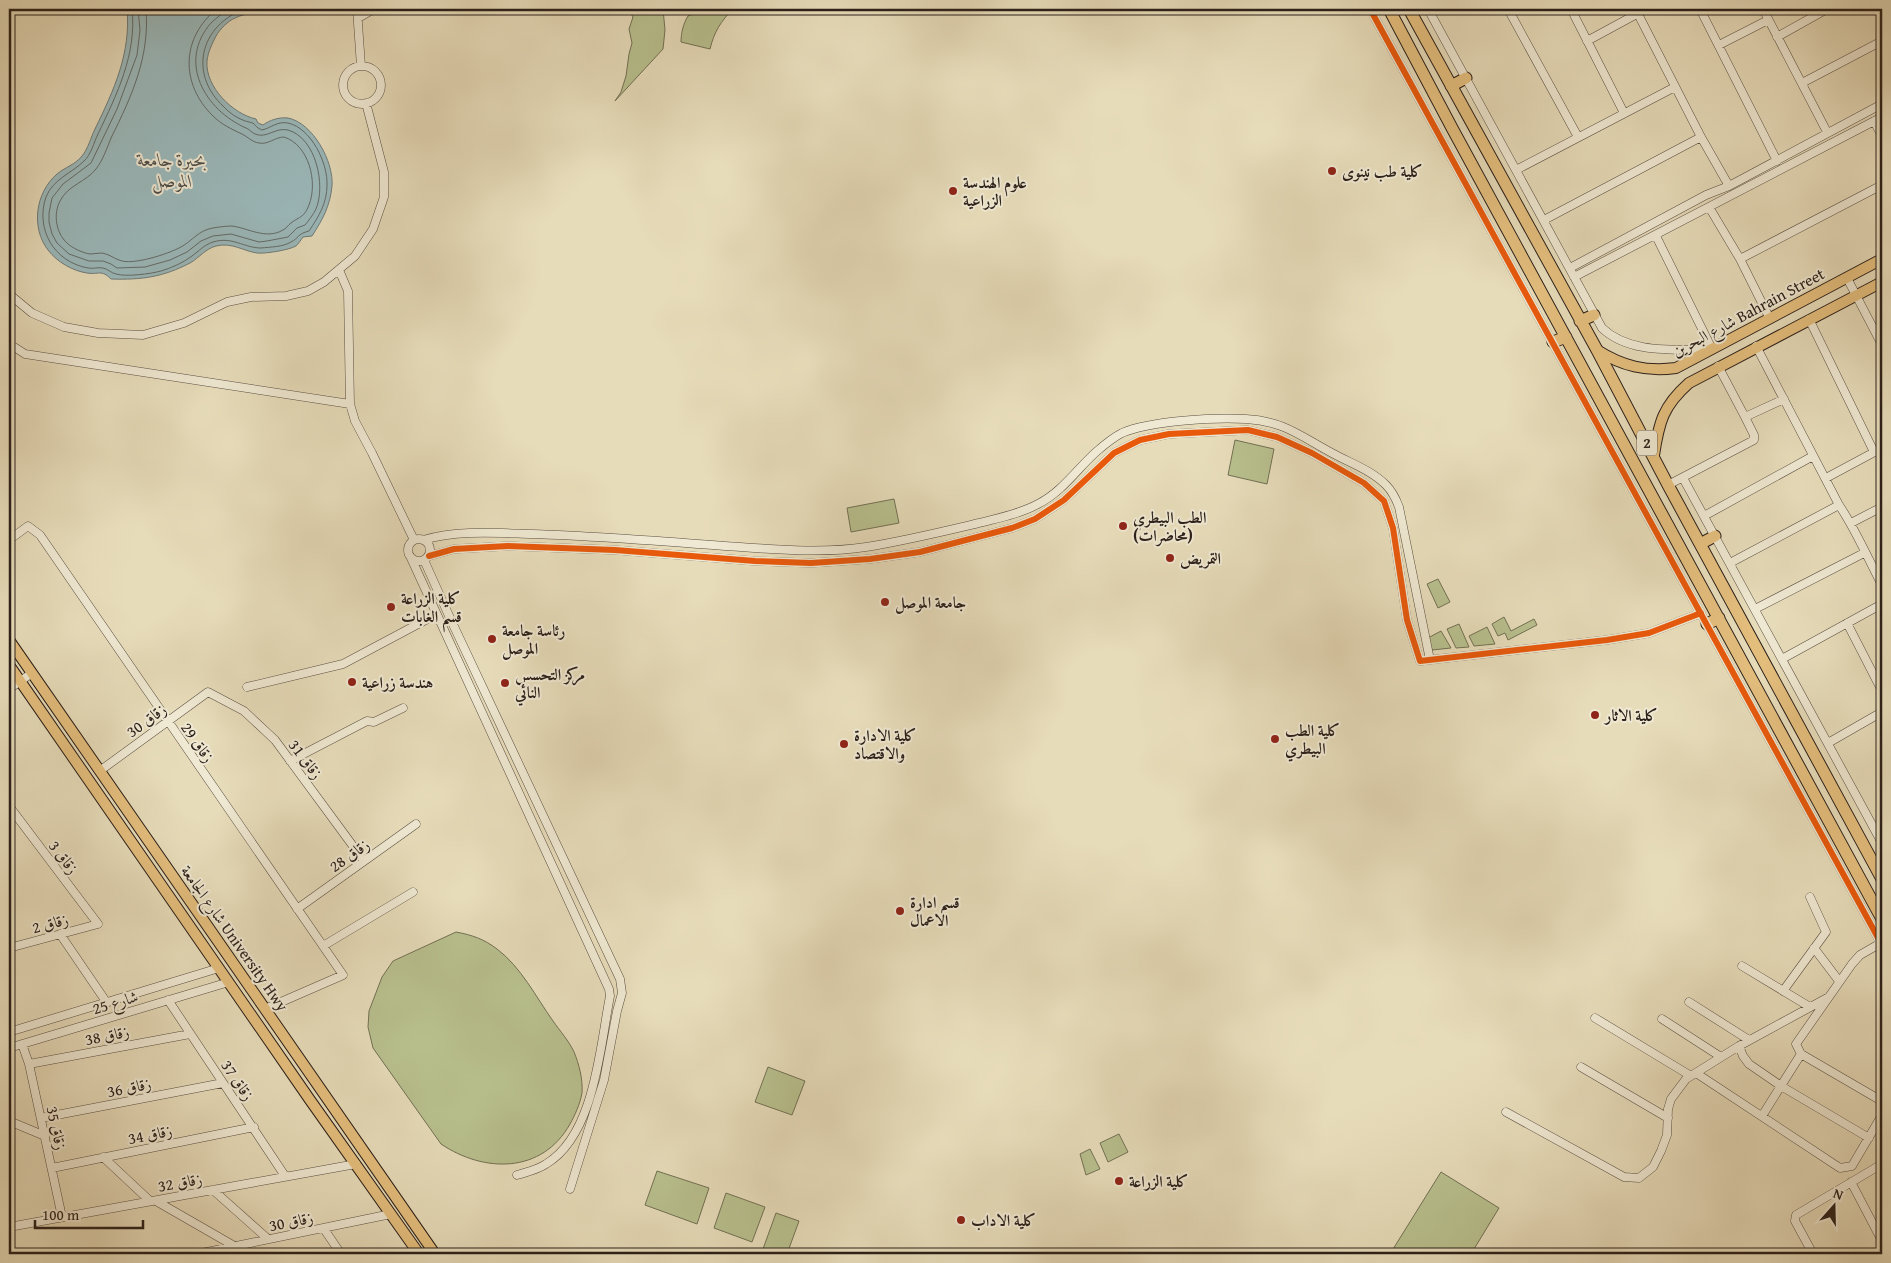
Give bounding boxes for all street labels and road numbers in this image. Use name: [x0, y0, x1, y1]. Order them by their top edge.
street label: شارع البحرين Bahrain Street: [1667, 261, 1830, 364]
road number: 2: [1637, 430, 1657, 456]
street label: زقاق 30: [121, 697, 171, 743]
street label: زقاق 29: [175, 717, 221, 767]
street label: زقاق 31: [283, 734, 329, 784]
street label: زقاق 28: [324, 832, 374, 878]
street label: زقاق 3: [43, 835, 85, 879]
street label: شارع الجامعة University Hwy: [174, 860, 295, 1017]
street label: زقاق 2: [29, 907, 71, 939]
street label: شارع 25: [89, 984, 141, 1022]
street label: زقاق 38: [83, 1019, 131, 1051]
street label: زقاق 37: [216, 1055, 260, 1105]
street label: زقاق 36: [105, 1071, 153, 1103]
street label: زقاق 35: [41, 1104, 73, 1152]
street label: زقاق 34: [126, 1118, 174, 1150]
street label: زقاق 32: [156, 1166, 204, 1198]
street label: زقاق 30: [267, 1205, 315, 1237]

